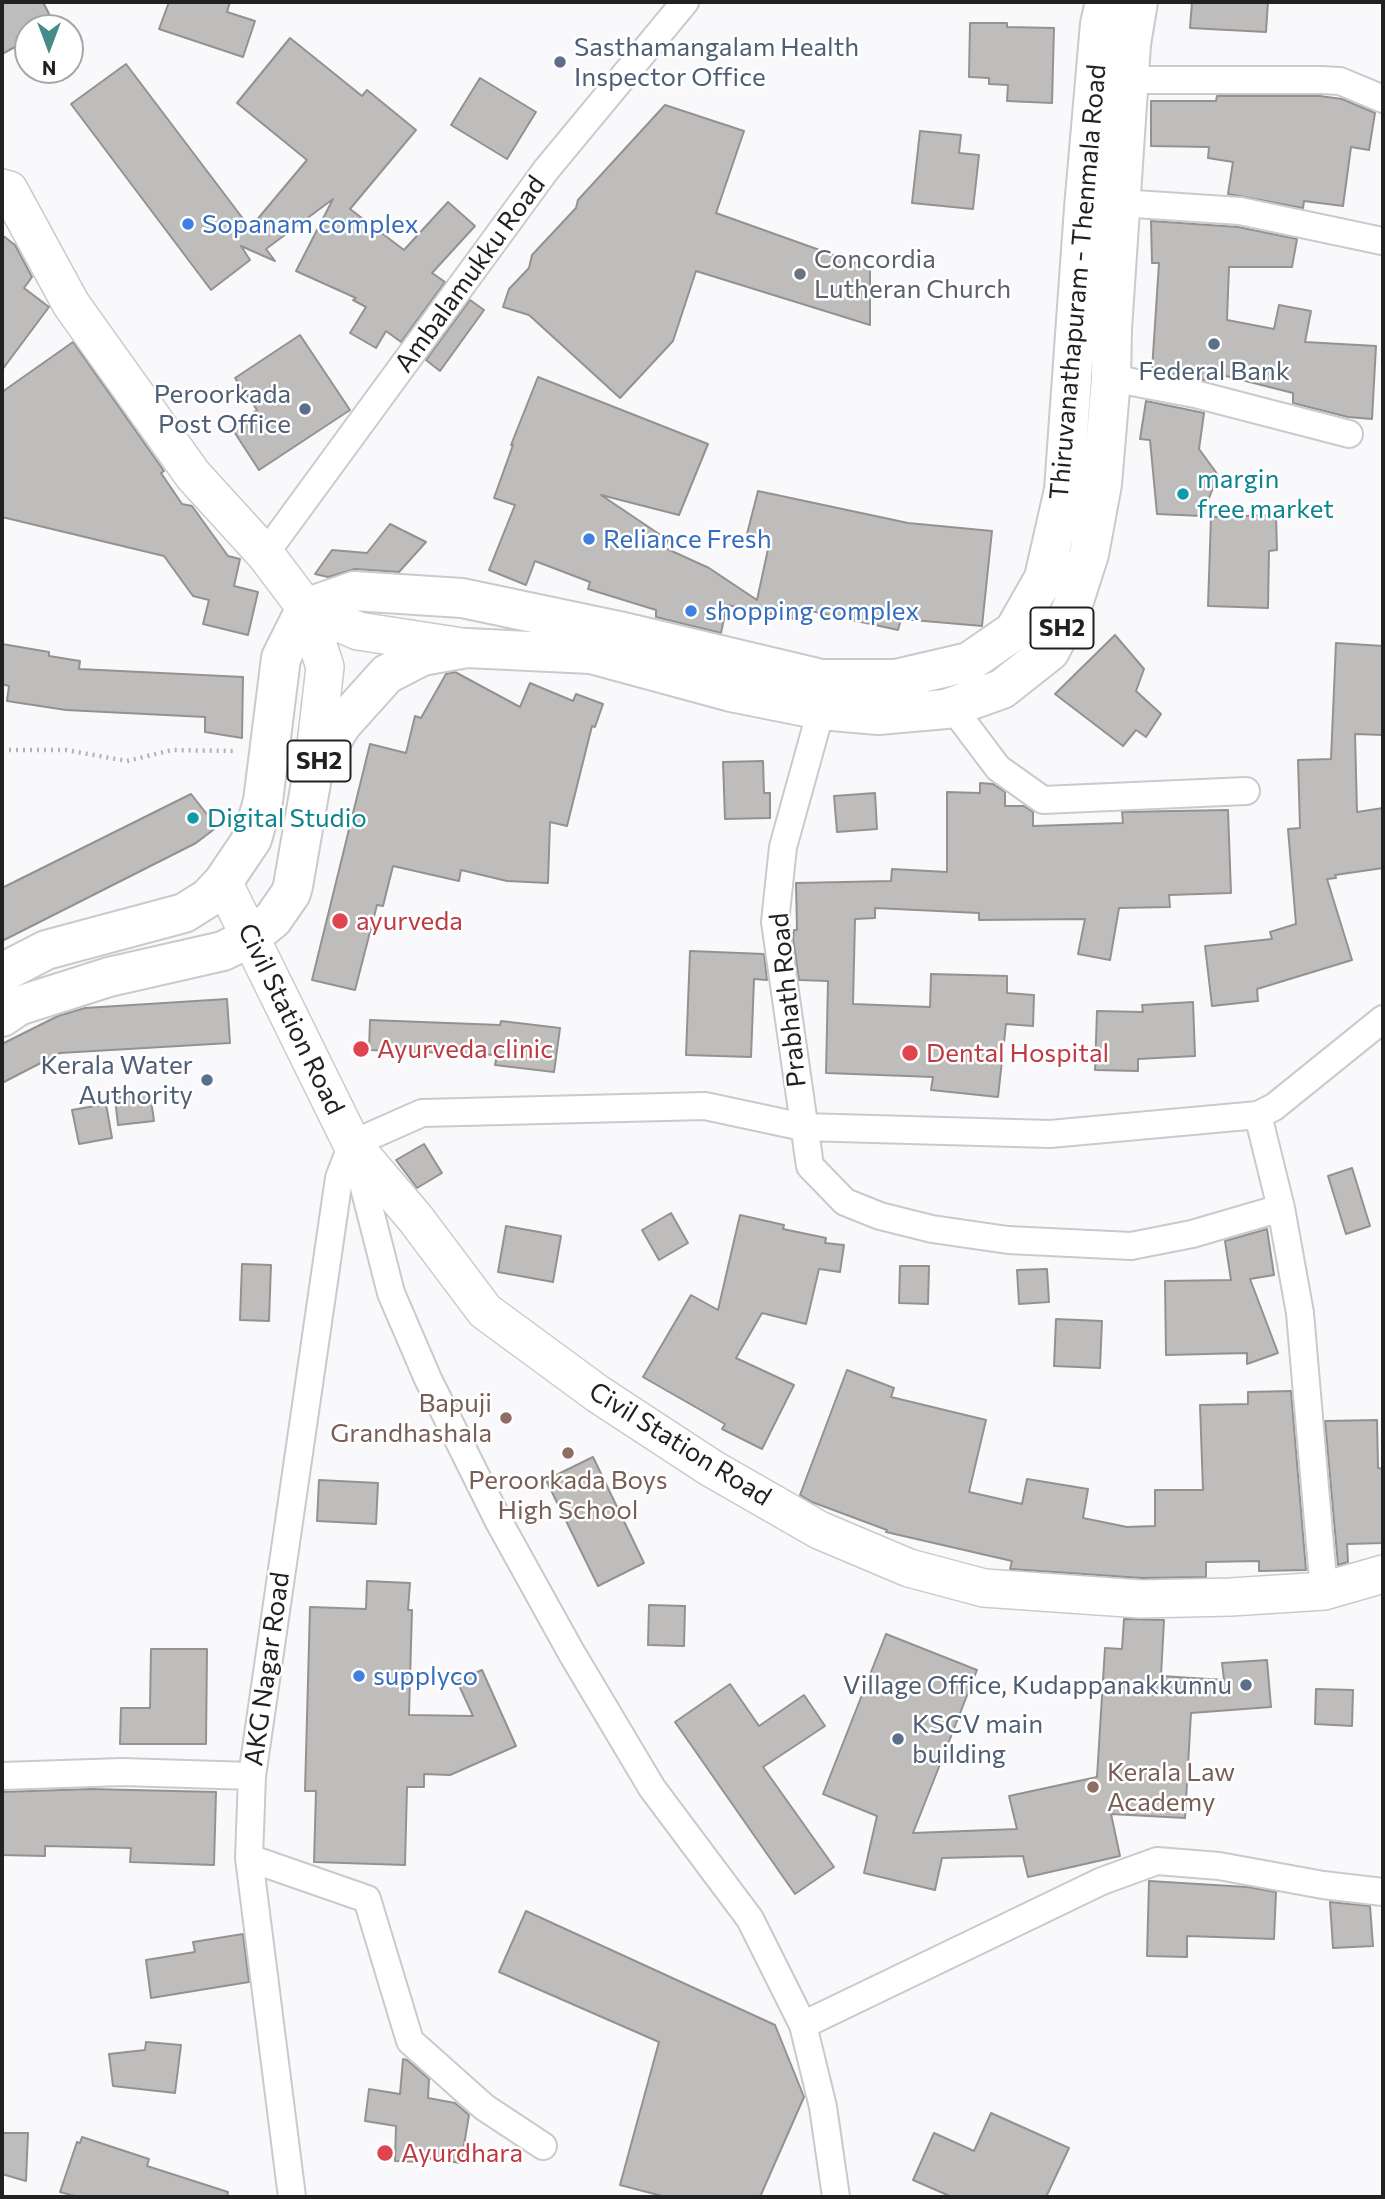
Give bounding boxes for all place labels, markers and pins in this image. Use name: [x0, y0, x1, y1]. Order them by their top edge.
place label: Sasthamangalam Health Inspector Office: [574, 31, 859, 92]
marker: Sasthamangalam Health Inspector Office: [552, 54, 568, 70]
place label: Sopanam complex: [202, 208, 419, 240]
marker: Sopanam complex: [180, 216, 196, 232]
place label: Concordia Lutheran Church: [814, 243, 1011, 304]
marker: Concordia Lutheran Church: [792, 266, 808, 282]
marker: Federal Bank: [1206, 336, 1222, 352]
place label: Federal Bank: [1138, 355, 1290, 387]
place label: Peroorkada Post Office: [154, 378, 291, 440]
marker: Peroorkada Post Office: [297, 401, 313, 417]
place label: margin free market: [1197, 463, 1334, 524]
marker: margin free market: [1175, 486, 1191, 502]
place label: Reliance Fresh: [603, 523, 772, 555]
marker: Reliance Fresh: [581, 531, 597, 547]
place label: shopping complex: [705, 595, 919, 627]
marker: shopping complex: [683, 603, 699, 619]
place label: Digital Studio: [207, 802, 367, 834]
marker: Digital Studio: [185, 810, 201, 826]
place label: ayurveda: [356, 905, 463, 937]
marker: ayurveda: [330, 911, 350, 931]
place label: Ayurveda clinic: [377, 1033, 553, 1065]
place label: Dental Hospital: [926, 1037, 1109, 1069]
marker: Ayurveda clinic: [351, 1039, 371, 1059]
marker: Dental Hospital: [900, 1043, 920, 1063]
place label: Kerala Water Authority: [41, 1049, 193, 1110]
marker: Kerala Water Authority: [199, 1072, 215, 1088]
place label: Bapuji Grandhashala: [330, 1387, 492, 1448]
marker: Bapuji Grandhashala: [498, 1410, 514, 1426]
marker: Peroorkada Boys High School: [560, 1445, 576, 1461]
place label: Peroorkada Boys High School: [468, 1464, 668, 1526]
place label: supplyco: [373, 1660, 478, 1692]
marker: supplyco: [351, 1668, 367, 1684]
place label: Village Office, Kudappanakkunnu: [843, 1669, 1232, 1701]
marker: Village Office, Kudappanakkunnu: [1238, 1677, 1254, 1693]
place label: KSCV main building: [912, 1708, 1043, 1770]
marker: KSCV main building: [890, 1731, 906, 1747]
place label: Kerala Law Academy: [1107, 1756, 1235, 1817]
marker: Kerala Law Academy: [1085, 1779, 1101, 1795]
place label: Ayurdhara: [401, 2137, 523, 2169]
marker: Ayurdhara: [375, 2143, 395, 2163]

